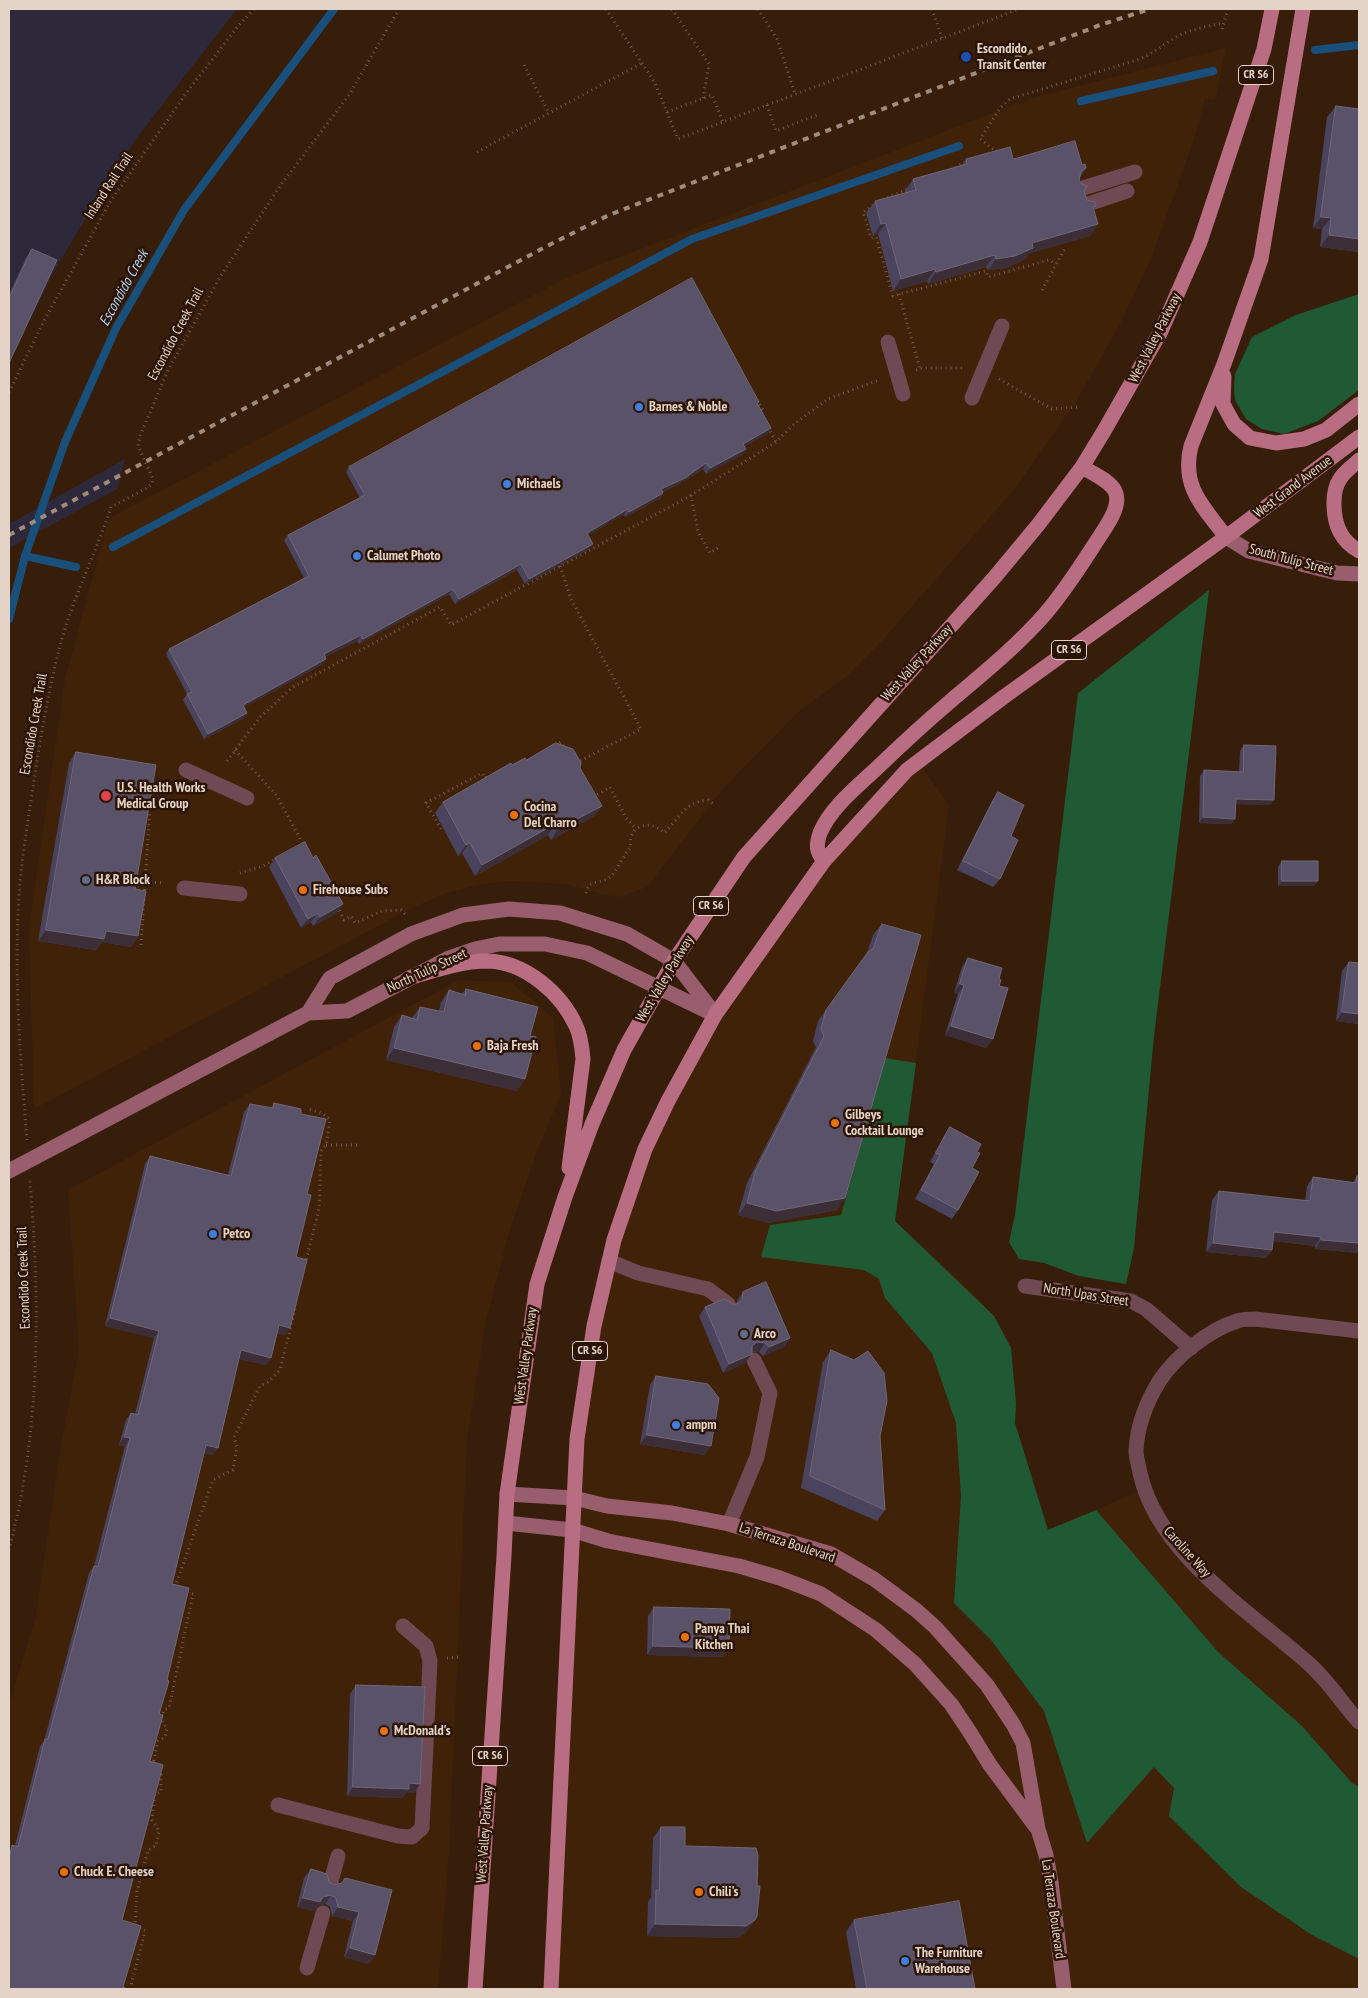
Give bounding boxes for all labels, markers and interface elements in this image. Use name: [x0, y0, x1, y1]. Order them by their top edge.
place label: Escondido Transit Center: [977, 41, 1046, 74]
marker: Escondido Transit Center: [959, 50, 973, 64]
road number: CR S6: [1238, 66, 1274, 84]
street label: Inland Rail Trail: [81, 150, 137, 222]
water label: Escondido Creek: [96, 247, 152, 329]
street label: Escondido Creek Trail: [145, 285, 207, 383]
street label: West Valley Parkway: [1125, 291, 1185, 385]
place label: Barnes & Noble: [649, 399, 727, 415]
marker: Barnes & Noble: [633, 401, 645, 413]
street label: West Grand Avenue: [1251, 452, 1335, 522]
place label: Michaels: [517, 476, 561, 492]
marker: Michaels: [501, 478, 513, 490]
street label: South Tulip Street: [1247, 541, 1335, 579]
place label: Calumet Photo: [367, 548, 440, 564]
marker: Calumet Photo: [351, 550, 363, 562]
street label: West Valley Parkway: [878, 621, 956, 705]
road number: CR S6: [1052, 640, 1086, 660]
street label: Escondido Creek Trail: [17, 672, 51, 776]
place label: U.S. Health Works Medical Group: [117, 780, 205, 812]
marker: U.S. Health Works Medical Group: [99, 789, 113, 803]
place label: Cocina Del Charro: [524, 799, 577, 832]
marker: Cocina Del Charro: [508, 809, 520, 821]
place label: H&R Block: [96, 872, 150, 888]
marker: H&R Block: [80, 874, 92, 886]
place label: Firehouse Subs: [313, 882, 388, 898]
marker: Firehouse Subs: [297, 884, 309, 896]
road number: CR S6: [694, 896, 728, 916]
street label: West Valley Parkway: [633, 933, 697, 1025]
street label: North Tulip Street: [384, 945, 470, 997]
place label: Baja Fresh: [487, 1038, 539, 1054]
marker: Baja Fresh: [471, 1040, 483, 1052]
place label: Gilbeys Cocktail Lounge: [845, 1107, 924, 1140]
marker: Gilbeys Cocktail Lounge: [829, 1117, 841, 1129]
street label: Escondido Creek Trail: [14, 1226, 34, 1330]
place label: Petco: [223, 1226, 250, 1242]
marker: Petco: [207, 1228, 219, 1240]
street label: North Upas Street: [1042, 1280, 1130, 1310]
street label: West Valley Parkway: [511, 1306, 541, 1406]
place label: Arco: [754, 1326, 776, 1342]
marker: Arco: [738, 1328, 750, 1340]
road number: CR S6: [572, 1342, 608, 1360]
place label: ampm: [686, 1417, 717, 1433]
marker: ampm: [670, 1419, 682, 1431]
street label: La Terraza Boulevard: [737, 1520, 837, 1566]
street label: Caroline Way: [1160, 1523, 1214, 1581]
place label: Panya Thai Kitchen: [695, 1621, 750, 1654]
marker: Panya Thai Kitchen: [679, 1631, 691, 1643]
place label: McDonald's: [394, 1723, 451, 1739]
marker: McDonald's: [378, 1725, 390, 1737]
road number: CR S6: [472, 1746, 508, 1765]
street label: West Valley Parkway: [473, 1785, 497, 1883]
street label: La Terraza Boulevard: [1038, 1858, 1068, 1960]
place label: Chuck E. Cheese: [74, 1864, 154, 1880]
marker: Chuck E. Cheese: [58, 1866, 70, 1878]
place label: Chili's: [709, 1884, 738, 1900]
marker: Chili's: [693, 1886, 705, 1898]
place label: The Furniture Warehouse: [915, 1945, 983, 1978]
marker: The Furniture Warehouse: [899, 1955, 911, 1967]

